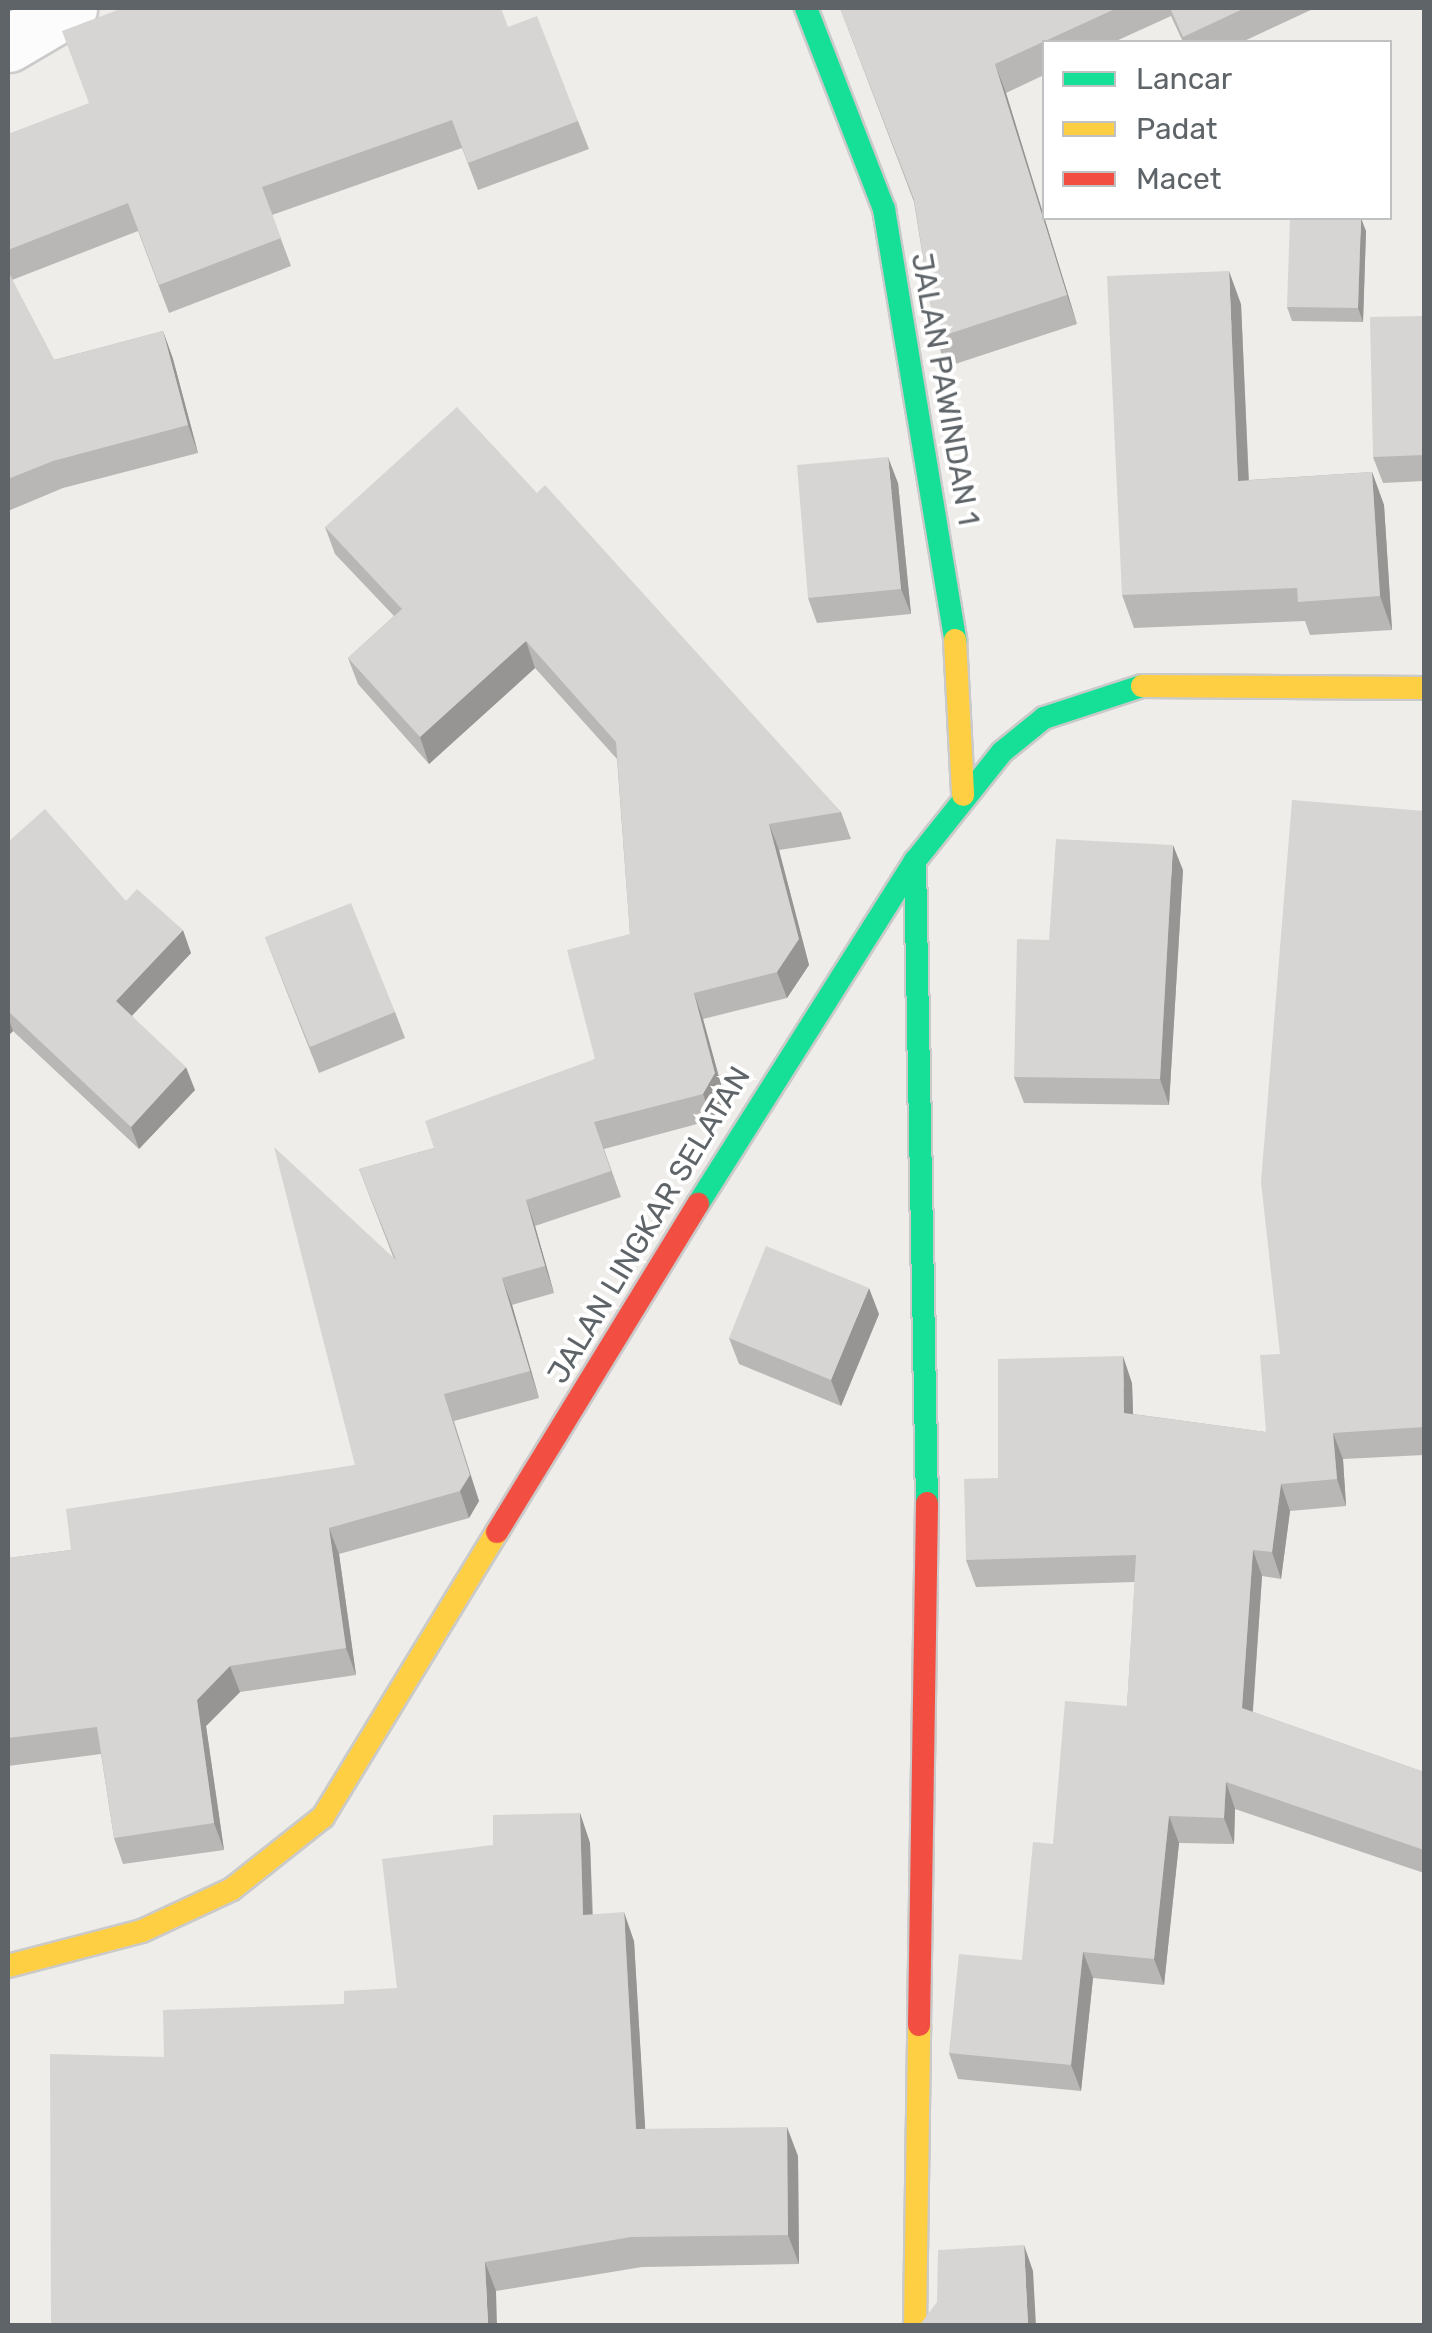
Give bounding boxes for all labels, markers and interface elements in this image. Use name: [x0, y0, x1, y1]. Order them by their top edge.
legend: [1042, 40, 1392, 220]
text: Lancar: [1136, 61, 1232, 97]
text: Padat: [1136, 111, 1218, 147]
text: Macet: [1136, 161, 1221, 197]
street label: JALAN PAWINDAN 1: [903, 250, 987, 528]
street label: JALAN LINGKAR SELATAN: [540, 1060, 758, 1390]

